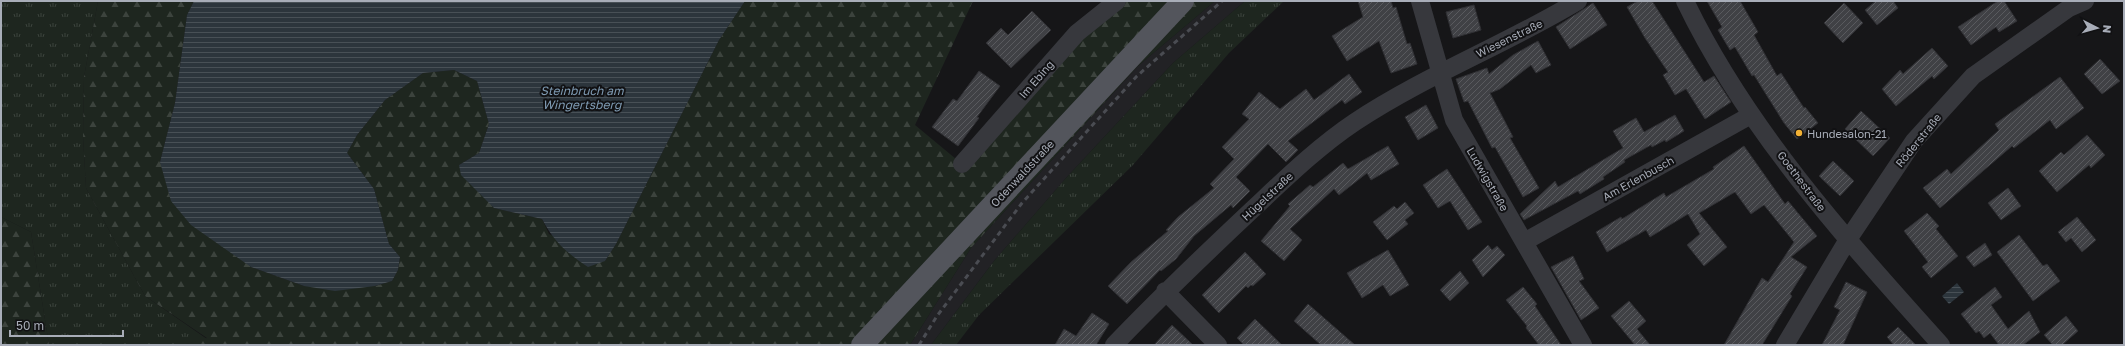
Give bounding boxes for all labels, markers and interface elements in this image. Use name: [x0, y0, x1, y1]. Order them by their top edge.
north arrow: [2077, 8, 2117, 48]
street label: Wiesenstraße: [1474, 16, 1544, 60]
text: N: [2101, 24, 2114, 34]
street label: Im Ebing: [1016, 57, 1056, 101]
water label: Steinbruch am Wingertsberg: [540, 83, 625, 112]
street label: Röderstraße: [1893, 111, 1943, 169]
place label: Hundesalon-21: [1807, 127, 1887, 140]
marker: Hundesalon-21: [1794, 128, 1804, 138]
street label: Odenwaldstraße: [988, 137, 1056, 209]
street label: Ludwigstraße: [1464, 145, 1512, 213]
street label: Goethestraße: [1775, 148, 1829, 214]
street label: Am Erlenbusch: [1600, 153, 1676, 203]
street label: Hügelstraße: [1239, 169, 1295, 223]
scale bar: [10, 312, 123, 338]
text: 50 m: [16, 318, 44, 333]

